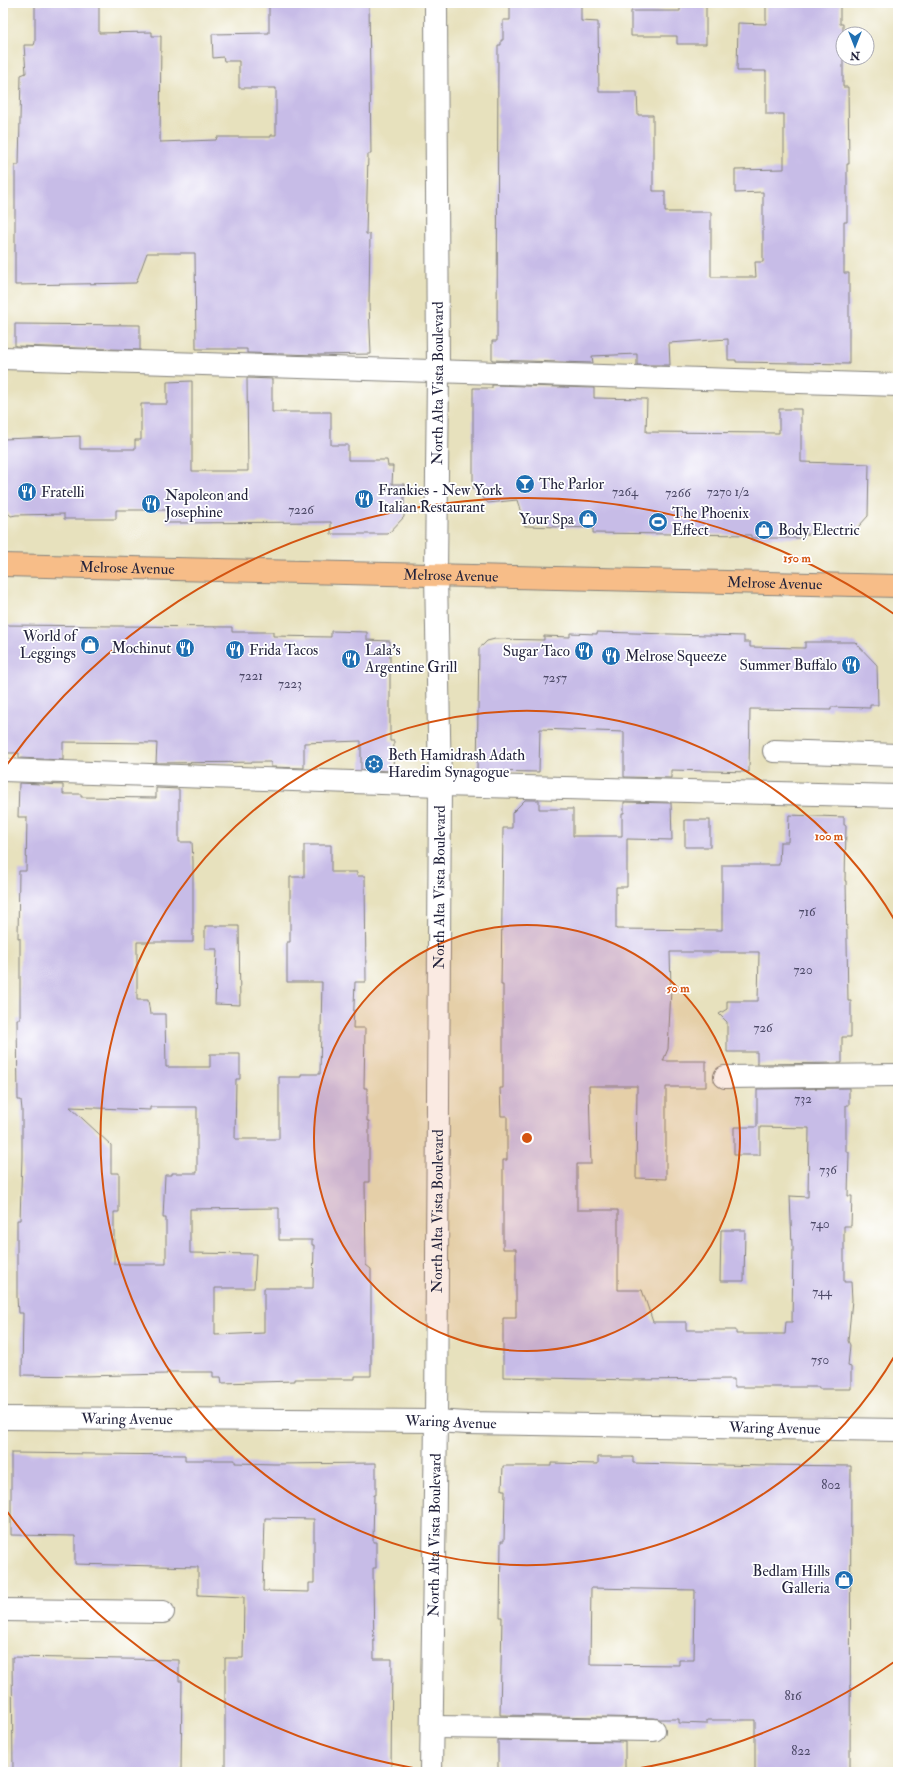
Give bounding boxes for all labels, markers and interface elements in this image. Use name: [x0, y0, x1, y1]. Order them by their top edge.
north arrow: [835, 26, 875, 66]
text: N: [849, 49, 861, 62]
street label: North Alta Vista Boulevard: [428, 301, 448, 465]
bar icon: The Parlor: [514, 473, 536, 495]
place label: The Parlor: [539, 475, 605, 494]
restaurant icon: Fratelli: [16, 481, 38, 503]
place label: Frankies - New York Italian Restaurant: [378, 481, 502, 517]
place label: Fratelli: [41, 483, 85, 502]
house number: 7264: [612, 484, 639, 500]
house number: 7270 1/2: [707, 484, 750, 500]
house number: 7266: [665, 485, 692, 501]
place label: Napoleon and Josephine: [164, 486, 249, 523]
restaurant icon: Frankies - New York Italian Restaurant: [353, 488, 375, 510]
restaurant icon: Napoleon and Josephine: [140, 493, 162, 515]
house number: 7226: [288, 502, 315, 518]
place label: The Phoenix Effect: [672, 504, 749, 540]
shop icon: Your Spa: [577, 508, 599, 530]
place label: Your Spa: [519, 510, 575, 530]
sports icon: The Phoenix Effect: [647, 511, 669, 533]
shop icon: Body Electric: [753, 519, 775, 541]
place label: Body Electric: [778, 521, 860, 540]
text: 150 m: [783, 551, 811, 566]
street label: Melrose Avenue: [79, 558, 175, 579]
street label: Melrose Avenue: [403, 565, 499, 587]
street label: Melrose Avenue: [727, 573, 823, 594]
place label: World of Leggings: [20, 627, 78, 663]
shop icon: World of Leggings: [79, 634, 101, 656]
restaurant icon: Mochinut: [174, 637, 196, 659]
place label: Mochinut: [111, 639, 171, 658]
restaurant icon: Frida Tacos: [224, 639, 246, 661]
restaurant icon: Sugar Taco: [573, 640, 595, 662]
place label: Frida Tacos: [249, 641, 318, 660]
place label: Lala's Argentine Grill: [364, 641, 457, 677]
place label: Sugar Taco: [503, 642, 570, 661]
restaurant icon: Melrose Squeeze: [600, 645, 622, 667]
place label: Melrose Squeeze: [625, 647, 727, 666]
restaurant icon: Lala's Argentine Grill: [340, 648, 362, 670]
restaurant icon: Summer Buffalo: [840, 654, 862, 676]
place label: Summer Buffalo: [739, 656, 837, 675]
house number: 7221: [239, 668, 263, 684]
house number: 7257: [543, 670, 567, 686]
house number: 7223: [278, 676, 302, 692]
place label: Beth Hamidrash Adath Haredim Synagogue: [388, 746, 525, 782]
synagogue icon: Beth Hamidrash Adath Haredim Synagogue: [363, 753, 385, 775]
street label: North Alta Vista Boulevard: [430, 805, 450, 969]
text: 100 m: [815, 829, 844, 844]
house number: 716: [798, 904, 817, 920]
house number: 720: [793, 962, 813, 978]
text: 50 m: [666, 981, 690, 996]
house number: 726: [753, 1020, 774, 1036]
house number: 732: [794, 1091, 812, 1107]
street label: North Alta Vista Boulevard: [428, 1129, 448, 1293]
centre of rings: [520, 1131, 534, 1145]
house number: 736: [819, 1162, 838, 1178]
house number: 740: [810, 1216, 830, 1232]
house number: 744: [812, 1284, 833, 1300]
house number: 750: [811, 1352, 829, 1368]
street label: Waring Avenue: [80, 1410, 173, 1429]
street label: Waring Avenue: [404, 1412, 497, 1433]
street label: Waring Avenue: [728, 1418, 821, 1439]
street label: North Alta Vista Boulevard: [424, 1452, 446, 1617]
house number: 802: [821, 1477, 841, 1493]
place label: Bedlam Hills Galleria: [753, 1562, 831, 1598]
shop icon: Bedlam Hills Galleria: [833, 1569, 855, 1591]
house number: 816: [784, 1688, 803, 1704]
house number: 822: [791, 1743, 811, 1759]

